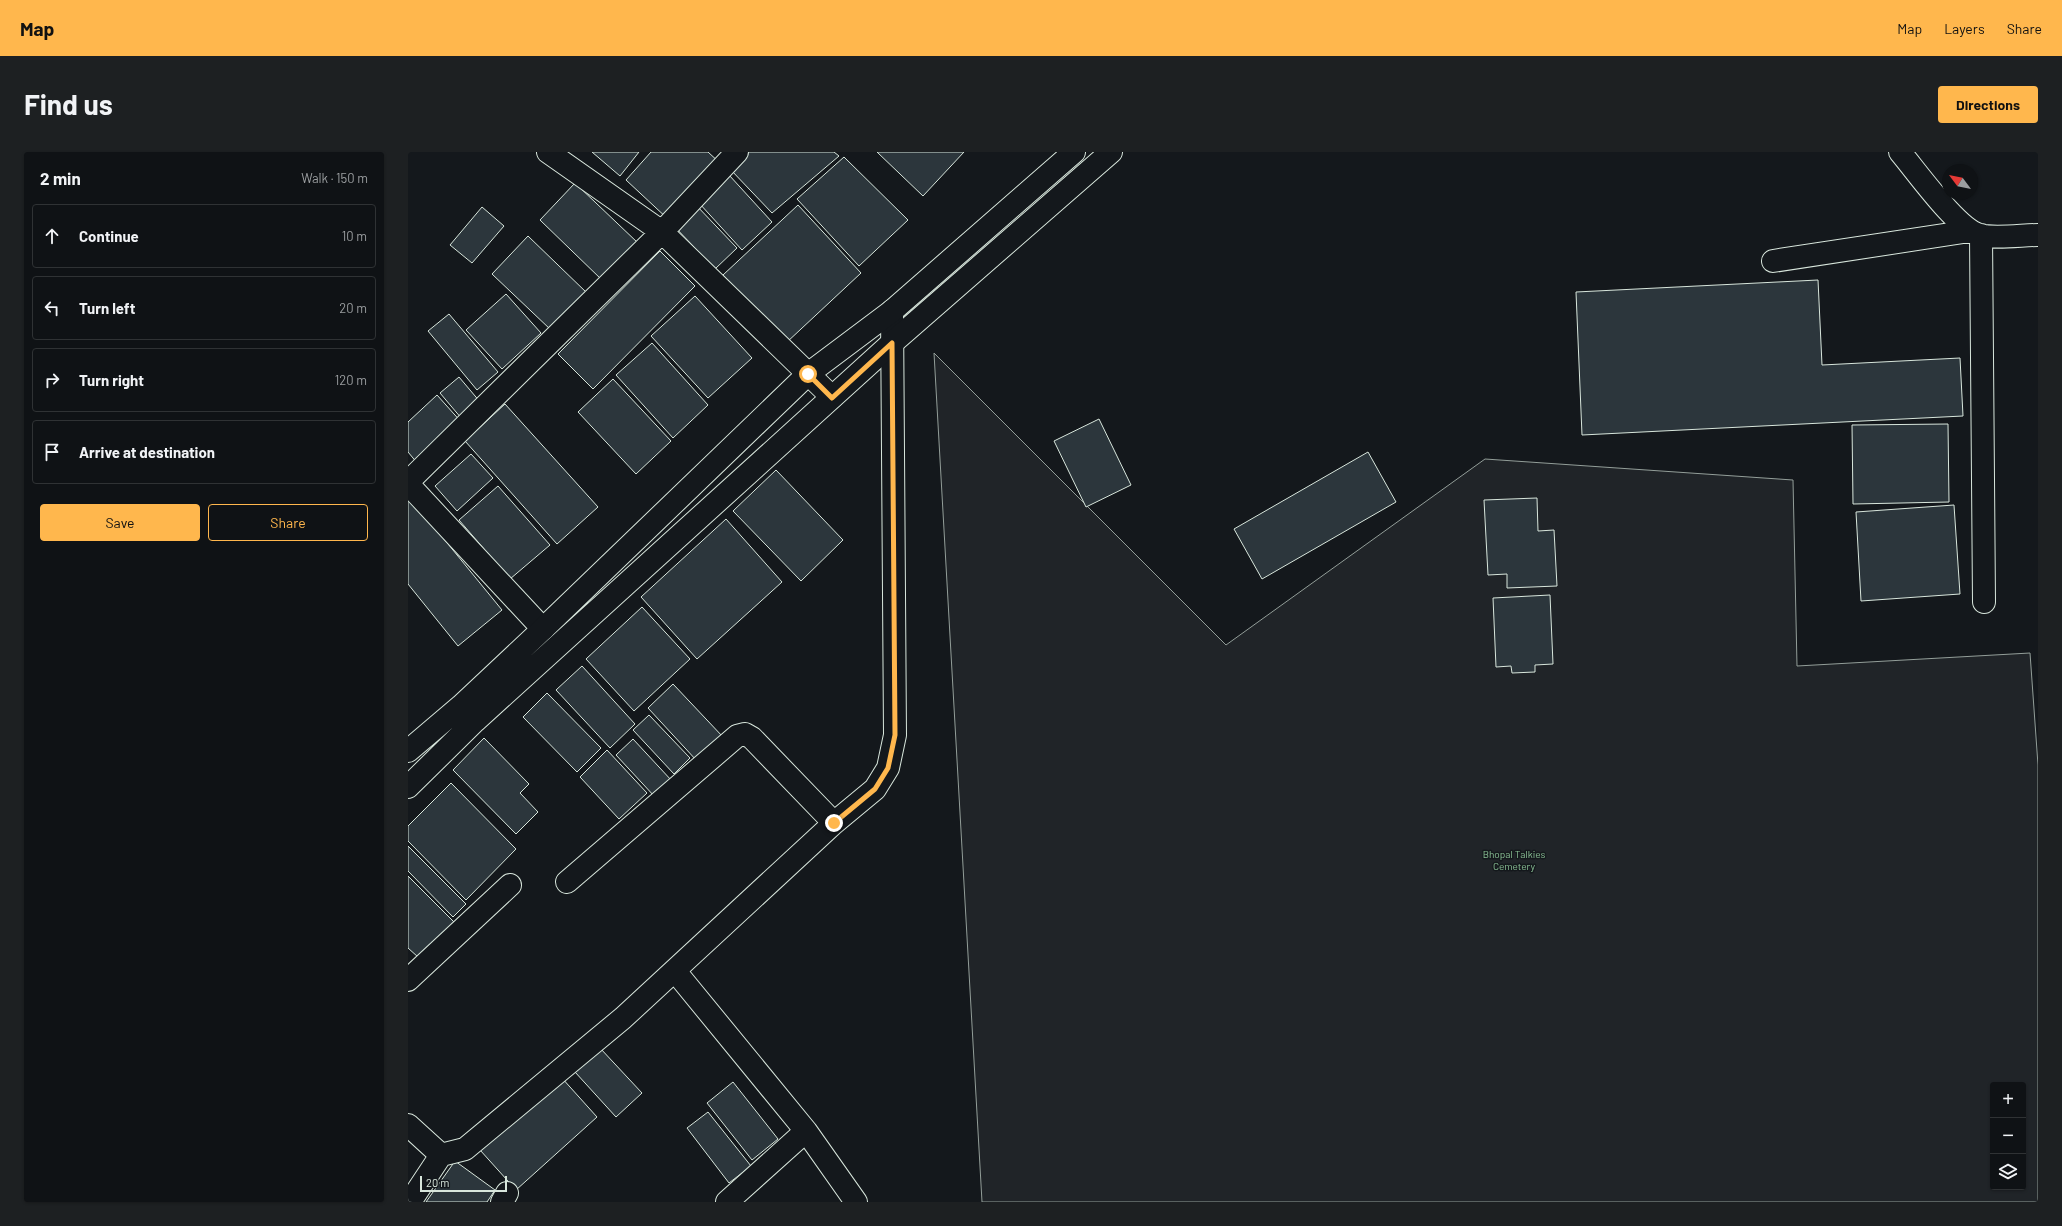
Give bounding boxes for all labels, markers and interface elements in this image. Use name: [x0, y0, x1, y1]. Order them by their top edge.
text: Map: [20, 17, 54, 40]
text: Map: [1897, 20, 1922, 37]
text: Layers: [1944, 20, 1985, 37]
text: Share: [2007, 20, 2042, 37]
button: Directions: [1938, 86, 2038, 123]
text: Find us: [24, 87, 113, 121]
north arrow: [1942, 164, 1978, 200]
text: 2 min: [40, 168, 81, 188]
text: Walk · 150 m: [301, 170, 368, 186]
icon: ahead: [41, 225, 63, 247]
text: Continue: [79, 227, 139, 245]
text: 10 m: [342, 228, 367, 244]
icon: left: [41, 297, 63, 319]
text: Turn left: [79, 299, 135, 317]
text: 20 m: [339, 300, 367, 316]
route start: [799, 365, 817, 383]
icon: right: [41, 369, 63, 391]
text: Turn right: [79, 371, 144, 389]
text: 120 m: [335, 372, 367, 388]
icon: arrive: [41, 441, 63, 463]
text: Arrive at destination: [79, 443, 215, 461]
button: Save: [40, 504, 200, 541]
button: Share: [208, 504, 368, 541]
route end: [825, 814, 843, 832]
park label: Bhopal Talkies Cemetery: [1483, 848, 1545, 872]
map controls: [1990, 1082, 2026, 1190]
button: +: [1990, 1082, 2026, 1118]
button: −: [1990, 1118, 2026, 1154]
button: layers: [1990, 1154, 2026, 1190]
scale bar: [420, 1174, 507, 1193]
text: 20 m: [426, 1176, 449, 1189]

